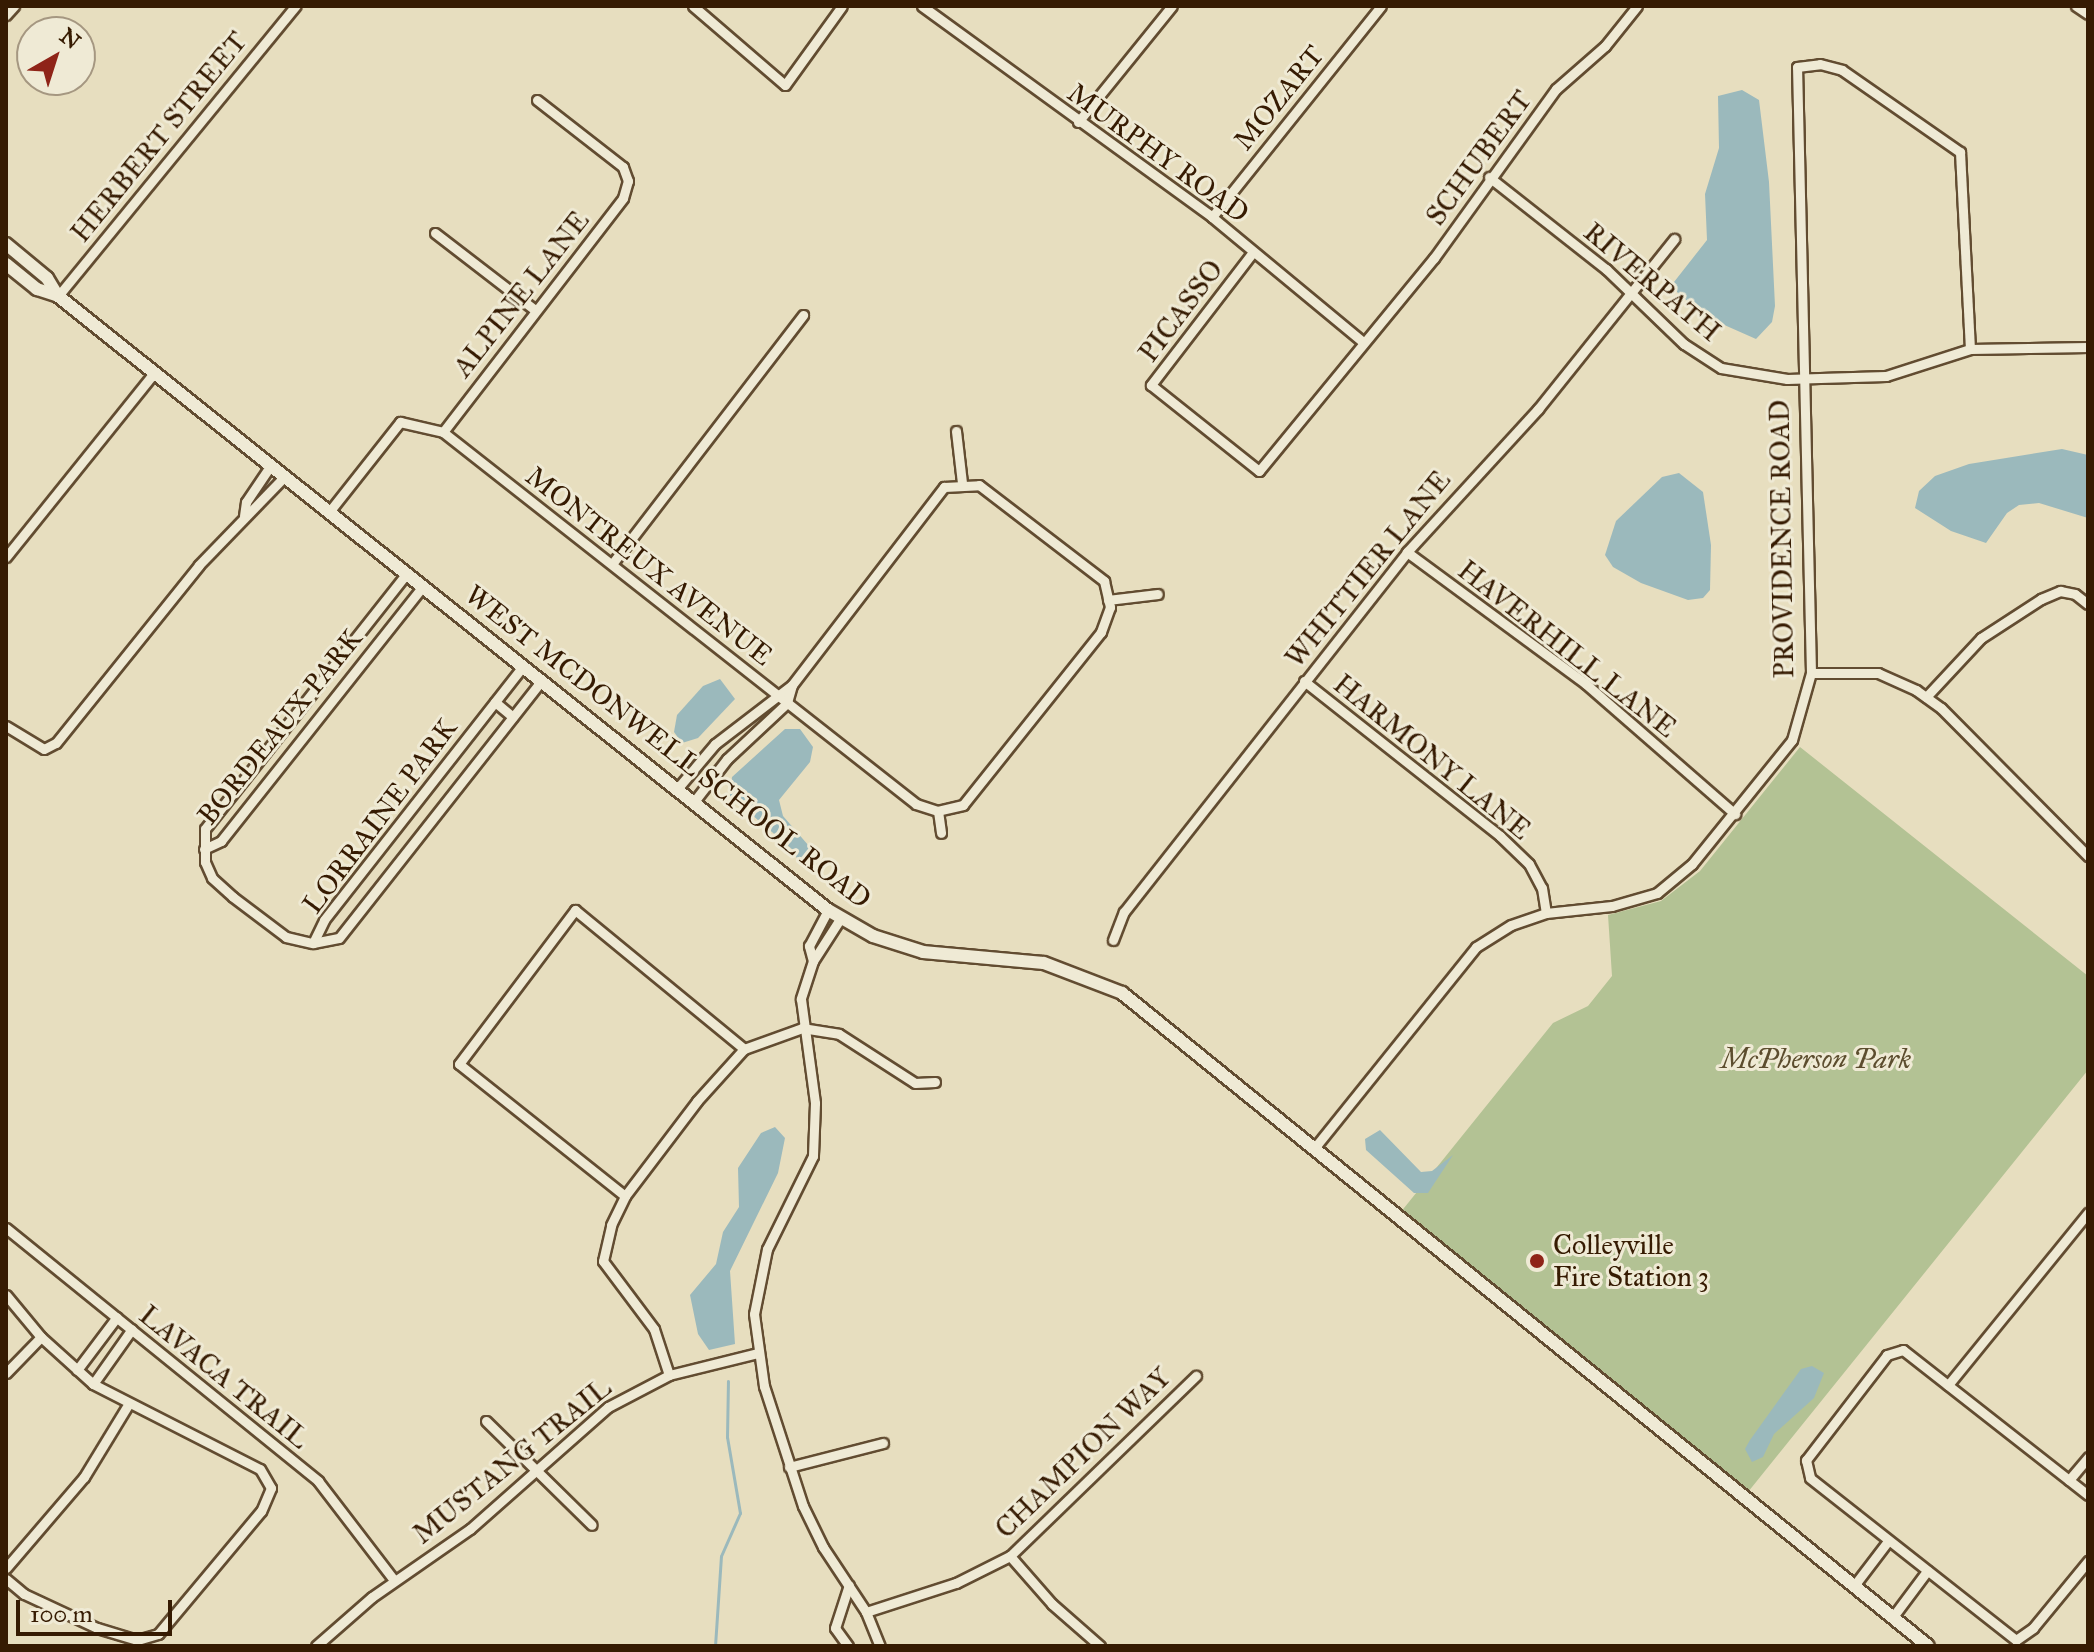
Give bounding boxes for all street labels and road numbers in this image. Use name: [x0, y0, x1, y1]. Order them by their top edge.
street label: HERBERT STREET: [64, 25, 254, 249]
street label: MOZART: [1227, 39, 1331, 157]
street label: MURPHY ROAD: [1061, 76, 1255, 230]
street label: SCHUBERT: [1419, 84, 1539, 232]
street label: ALPINE LANE: [446, 204, 596, 384]
street label: RIVERPATH: [1577, 215, 1727, 349]
street label: PICASSO: [1132, 253, 1230, 369]
street label: PROVIDENCE ROAD: [1763, 399, 1801, 679]
street label: MONTREUX AVENUE: [519, 459, 779, 673]
street label: WHITTIER LANE: [1278, 464, 1458, 674]
street label: HAVERHILL LANE: [1451, 553, 1683, 745]
street label: WEST MCDONWELL SCHOOL ROAD: [458, 578, 878, 916]
street label: BORDEAUX PARK: [191, 622, 369, 832]
street label: HARMONY LANE: [1327, 667, 1537, 847]
street label: LORRAINE PARK: [296, 712, 464, 920]
street label: LAVACA TRAIL: [132, 1298, 316, 1456]
street label: CHAMPION WAY: [988, 1361, 1178, 1545]
street label: MUSTANG TRAIL: [406, 1371, 618, 1551]

